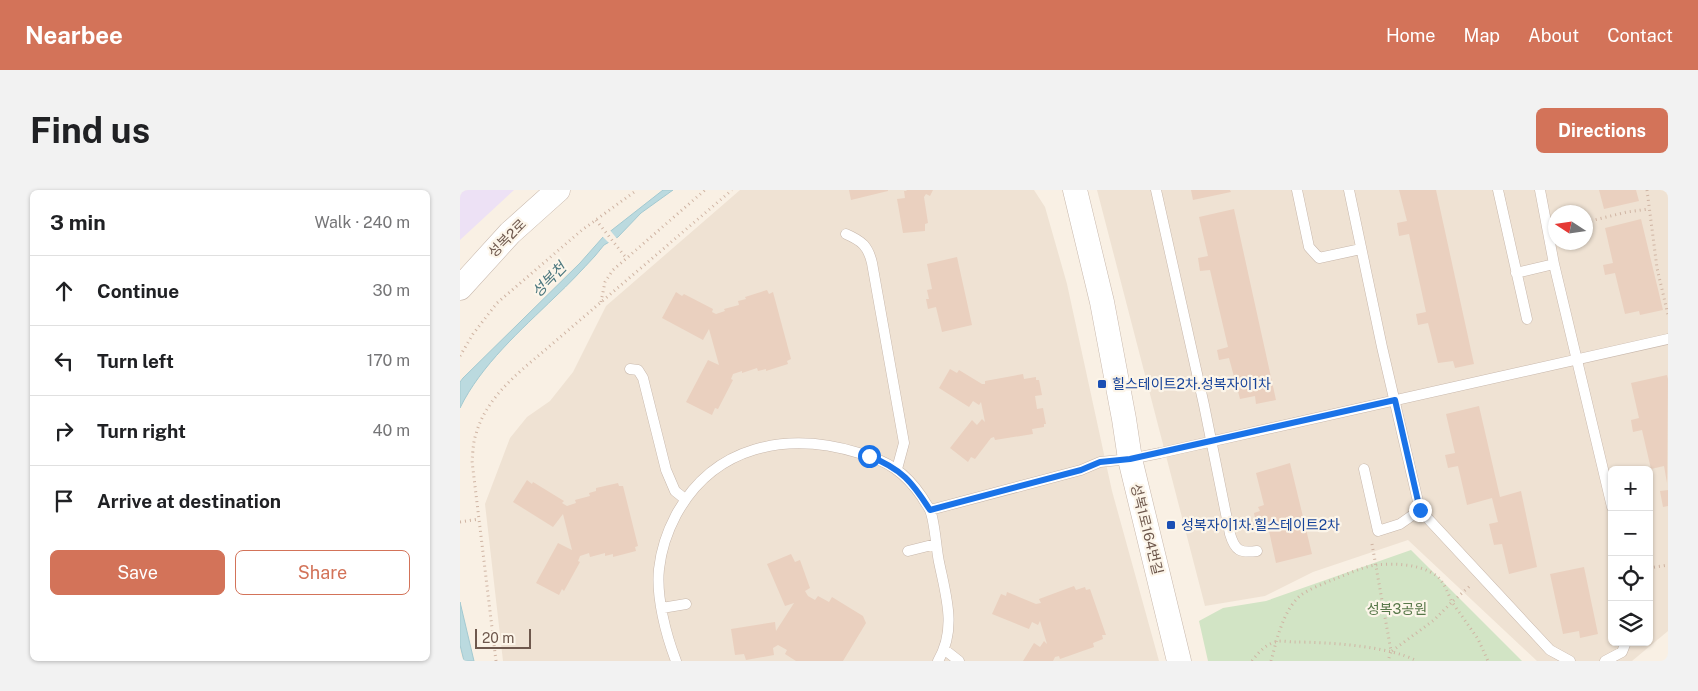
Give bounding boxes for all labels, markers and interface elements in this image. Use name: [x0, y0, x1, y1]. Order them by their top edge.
text: Nearbee: [25, 21, 123, 49]
text: Home: [1386, 25, 1436, 46]
text: Map: [1464, 25, 1500, 46]
text: About: [1528, 25, 1579, 46]
text: Contact: [1607, 25, 1673, 46]
button: Directions: [1536, 108, 1668, 153]
text: Find us: [30, 110, 150, 151]
north arrow: [1548, 205, 1593, 250]
text: 3 min: [50, 210, 106, 235]
text: Walk · 240 m: [314, 213, 410, 232]
street label: 성복2로: [485, 216, 529, 260]
water label: 성복천: [528, 257, 571, 300]
icon: ahead: [50, 277, 78, 305]
text: Continue: [97, 280, 179, 302]
text: 30 m: [373, 281, 410, 300]
icon: left: [50, 347, 78, 375]
text: Turn left: [97, 350, 174, 372]
text: 170 m: [367, 351, 410, 370]
place label: 힐스테이트2차.성복자이1차: [1112, 376, 1271, 392]
marker: 힐스테이트2차.성복자이1차: [1096, 378, 1108, 390]
icon: right: [50, 417, 78, 445]
text: Turn right: [97, 420, 186, 442]
text: 40 m: [372, 421, 410, 440]
route start: [858, 445, 881, 468]
map controls: [1608, 466, 1653, 646]
button: +: [1608, 466, 1653, 511]
street label: 성복1로164번길: [1128, 482, 1166, 576]
icon: arrive: [50, 487, 78, 515]
text: Arrive at destination: [97, 490, 281, 512]
route end: [1409, 499, 1432, 522]
button: −: [1608, 511, 1653, 556]
place label: 성복자이1차.힐스테이트2차: [1181, 517, 1340, 533]
marker: 성복자이1차.힐스테이트2차: [1165, 519, 1177, 531]
button: Save: [50, 550, 225, 595]
button: Share: [235, 550, 410, 595]
button: locate: [1608, 556, 1653, 601]
park label: 성복3공원: [1367, 601, 1427, 617]
button: layers: [1608, 601, 1653, 646]
scale bar: [475, 626, 531, 649]
text: 20 m: [482, 630, 514, 646]

